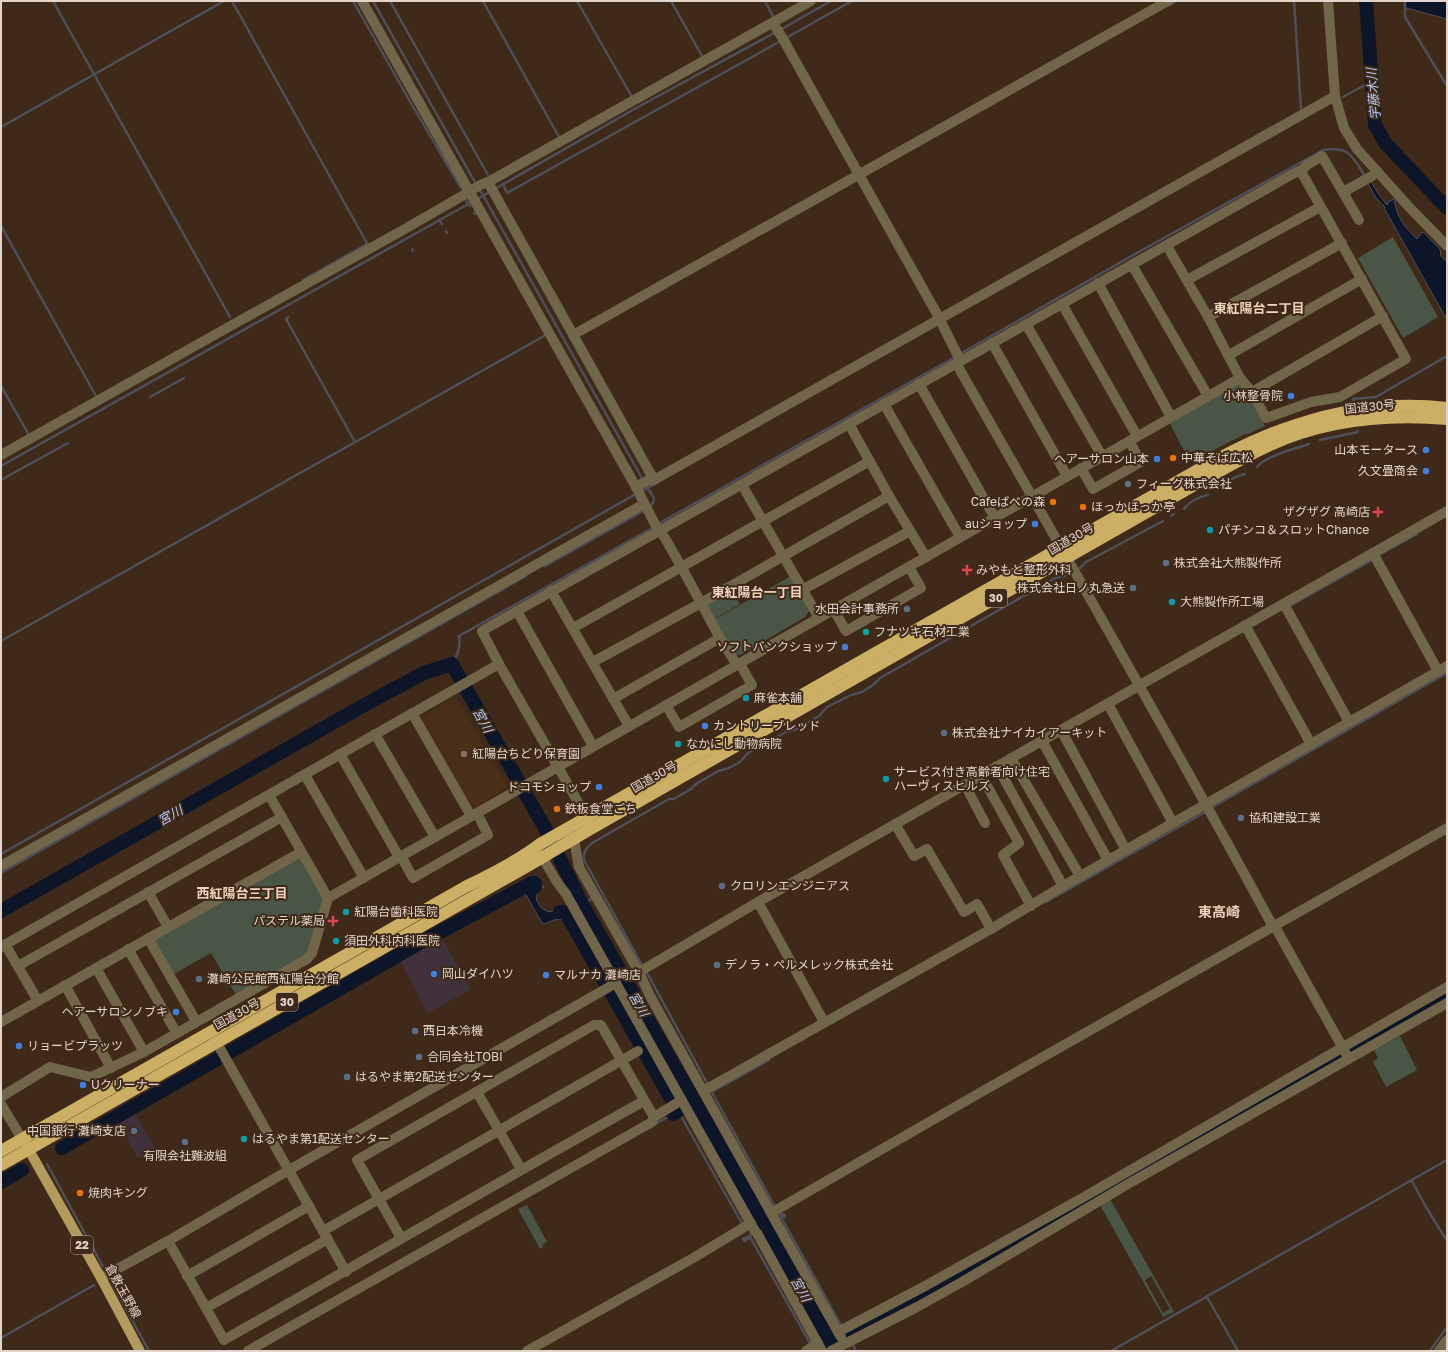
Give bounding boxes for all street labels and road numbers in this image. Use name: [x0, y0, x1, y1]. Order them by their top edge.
street label: 国道30号: [1344, 396, 1396, 417]
street label: 国道30号: [1045, 519, 1096, 558]
road number: 30: [985, 589, 1007, 607]
street label: 国道30号: [628, 757, 679, 796]
road number: 30: [276, 993, 298, 1011]
street label: 国道30号: [211, 995, 262, 1032]
road number: 22: [71, 1236, 93, 1254]
street label: 倉敷玉野線: [102, 1261, 145, 1321]

